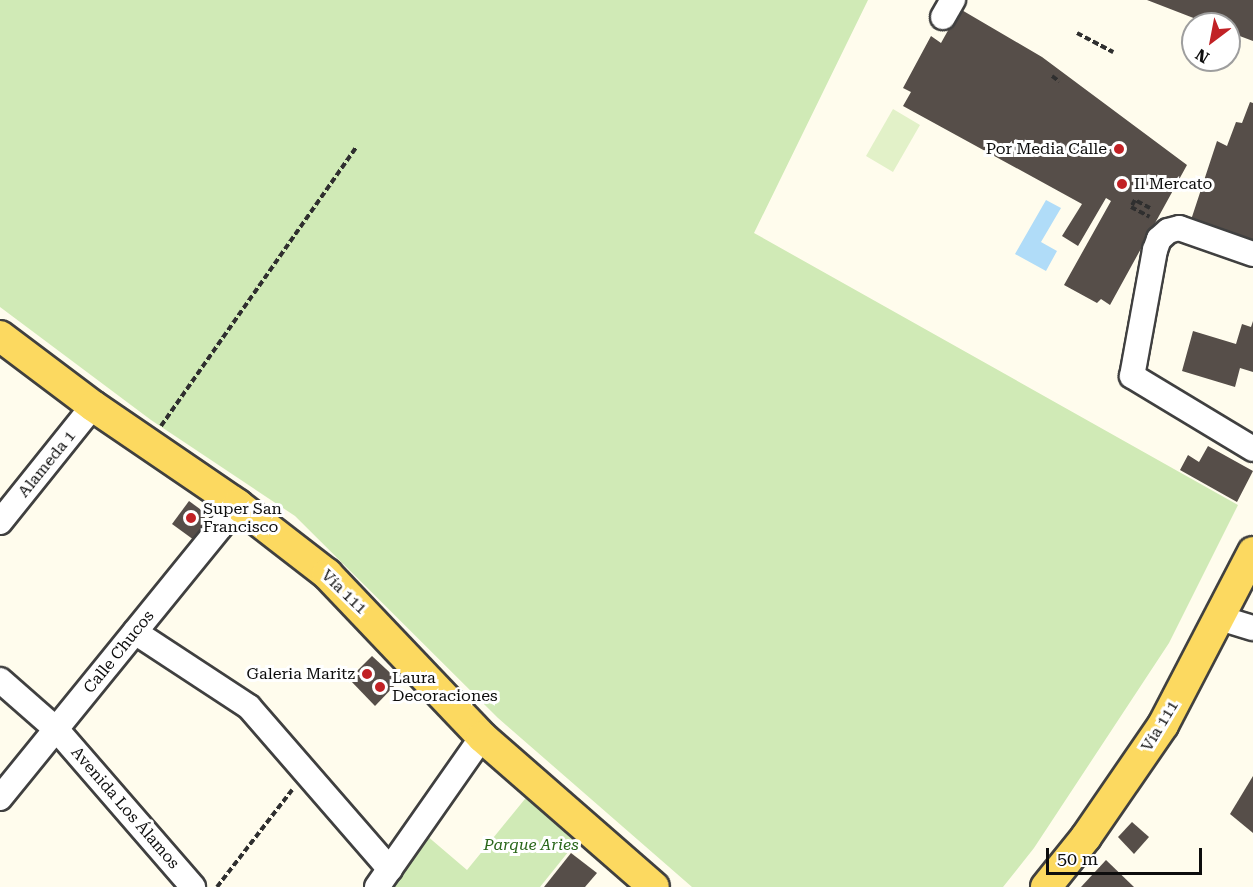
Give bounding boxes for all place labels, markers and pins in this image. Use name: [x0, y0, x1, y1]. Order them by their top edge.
place label: Por Media Calle: [986, 139, 1107, 159]
marker: Por Media Calle: [1112, 142, 1126, 156]
place label: Il Mercato: [1134, 174, 1212, 194]
marker: Il Mercato: [1115, 177, 1129, 191]
place label: Super San Francisco: [203, 499, 282, 537]
marker: Super San Francisco: [184, 511, 198, 525]
place label: Galeria Maritz: [246, 664, 355, 684]
marker: Galeria Maritz: [360, 667, 374, 681]
place label: Laura Decoraciones: [392, 668, 498, 706]
marker: Laura Decoraciones: [373, 680, 387, 694]

